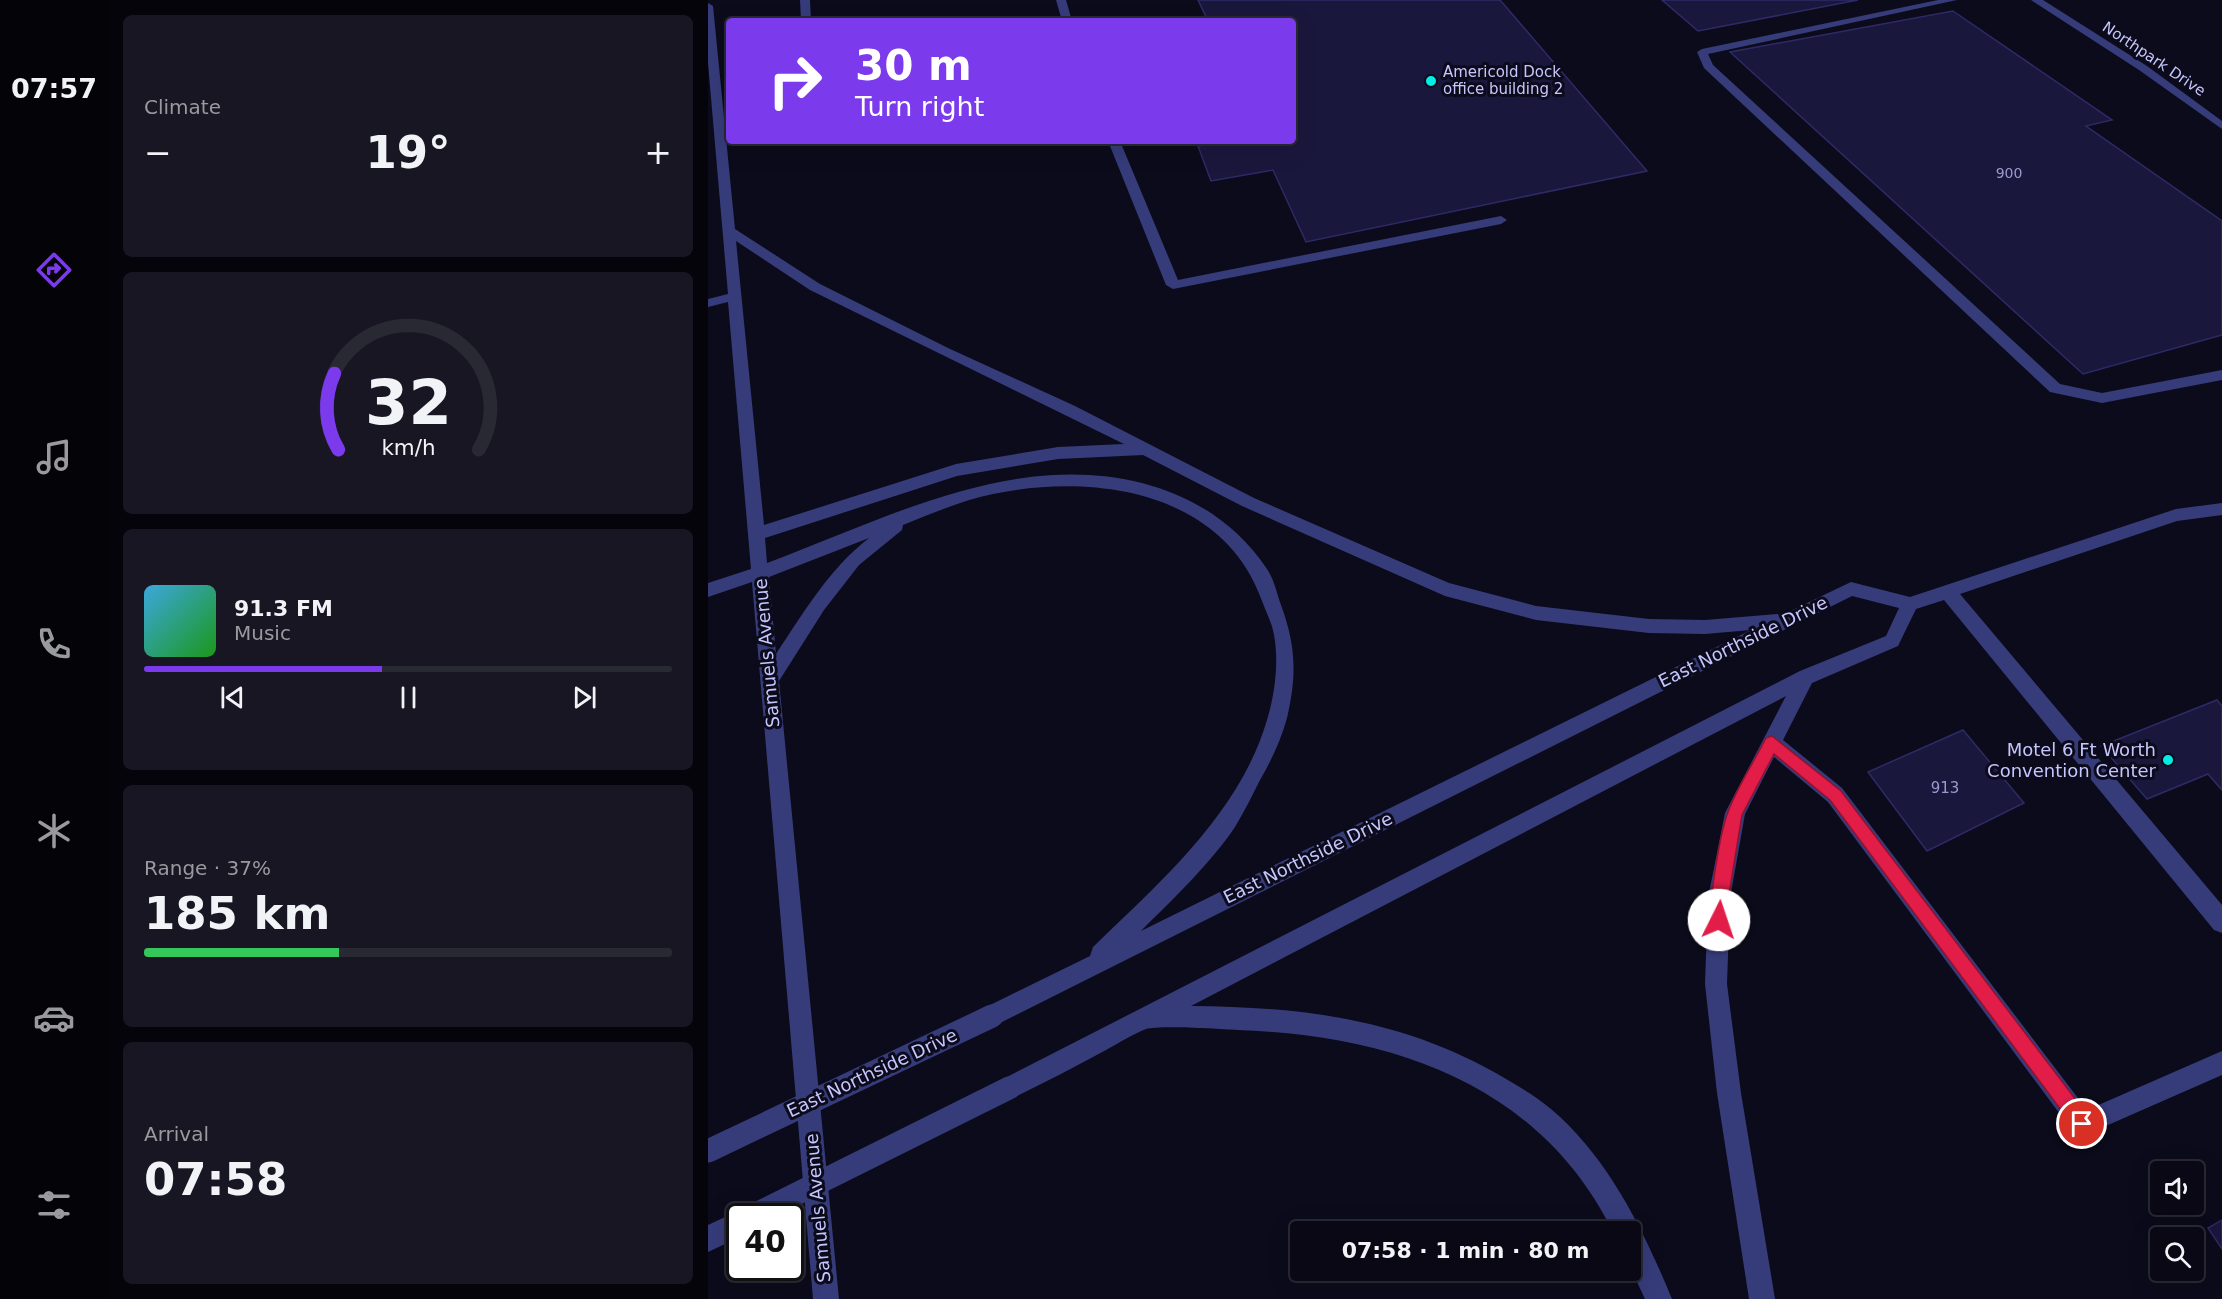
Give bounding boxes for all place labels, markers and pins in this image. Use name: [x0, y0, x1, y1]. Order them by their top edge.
place label: Americold Dock office building 2: [1443, 63, 1563, 98]
marker: Americold Dock office building 2: [1424, 74, 1438, 88]
place label: Motel 6 Ft Worth Convention Center: [1987, 739, 2157, 781]
marker: Motel 6 Ft Worth Convention Center: [2161, 753, 2175, 767]
pin: [2056, 1098, 2107, 1149]

